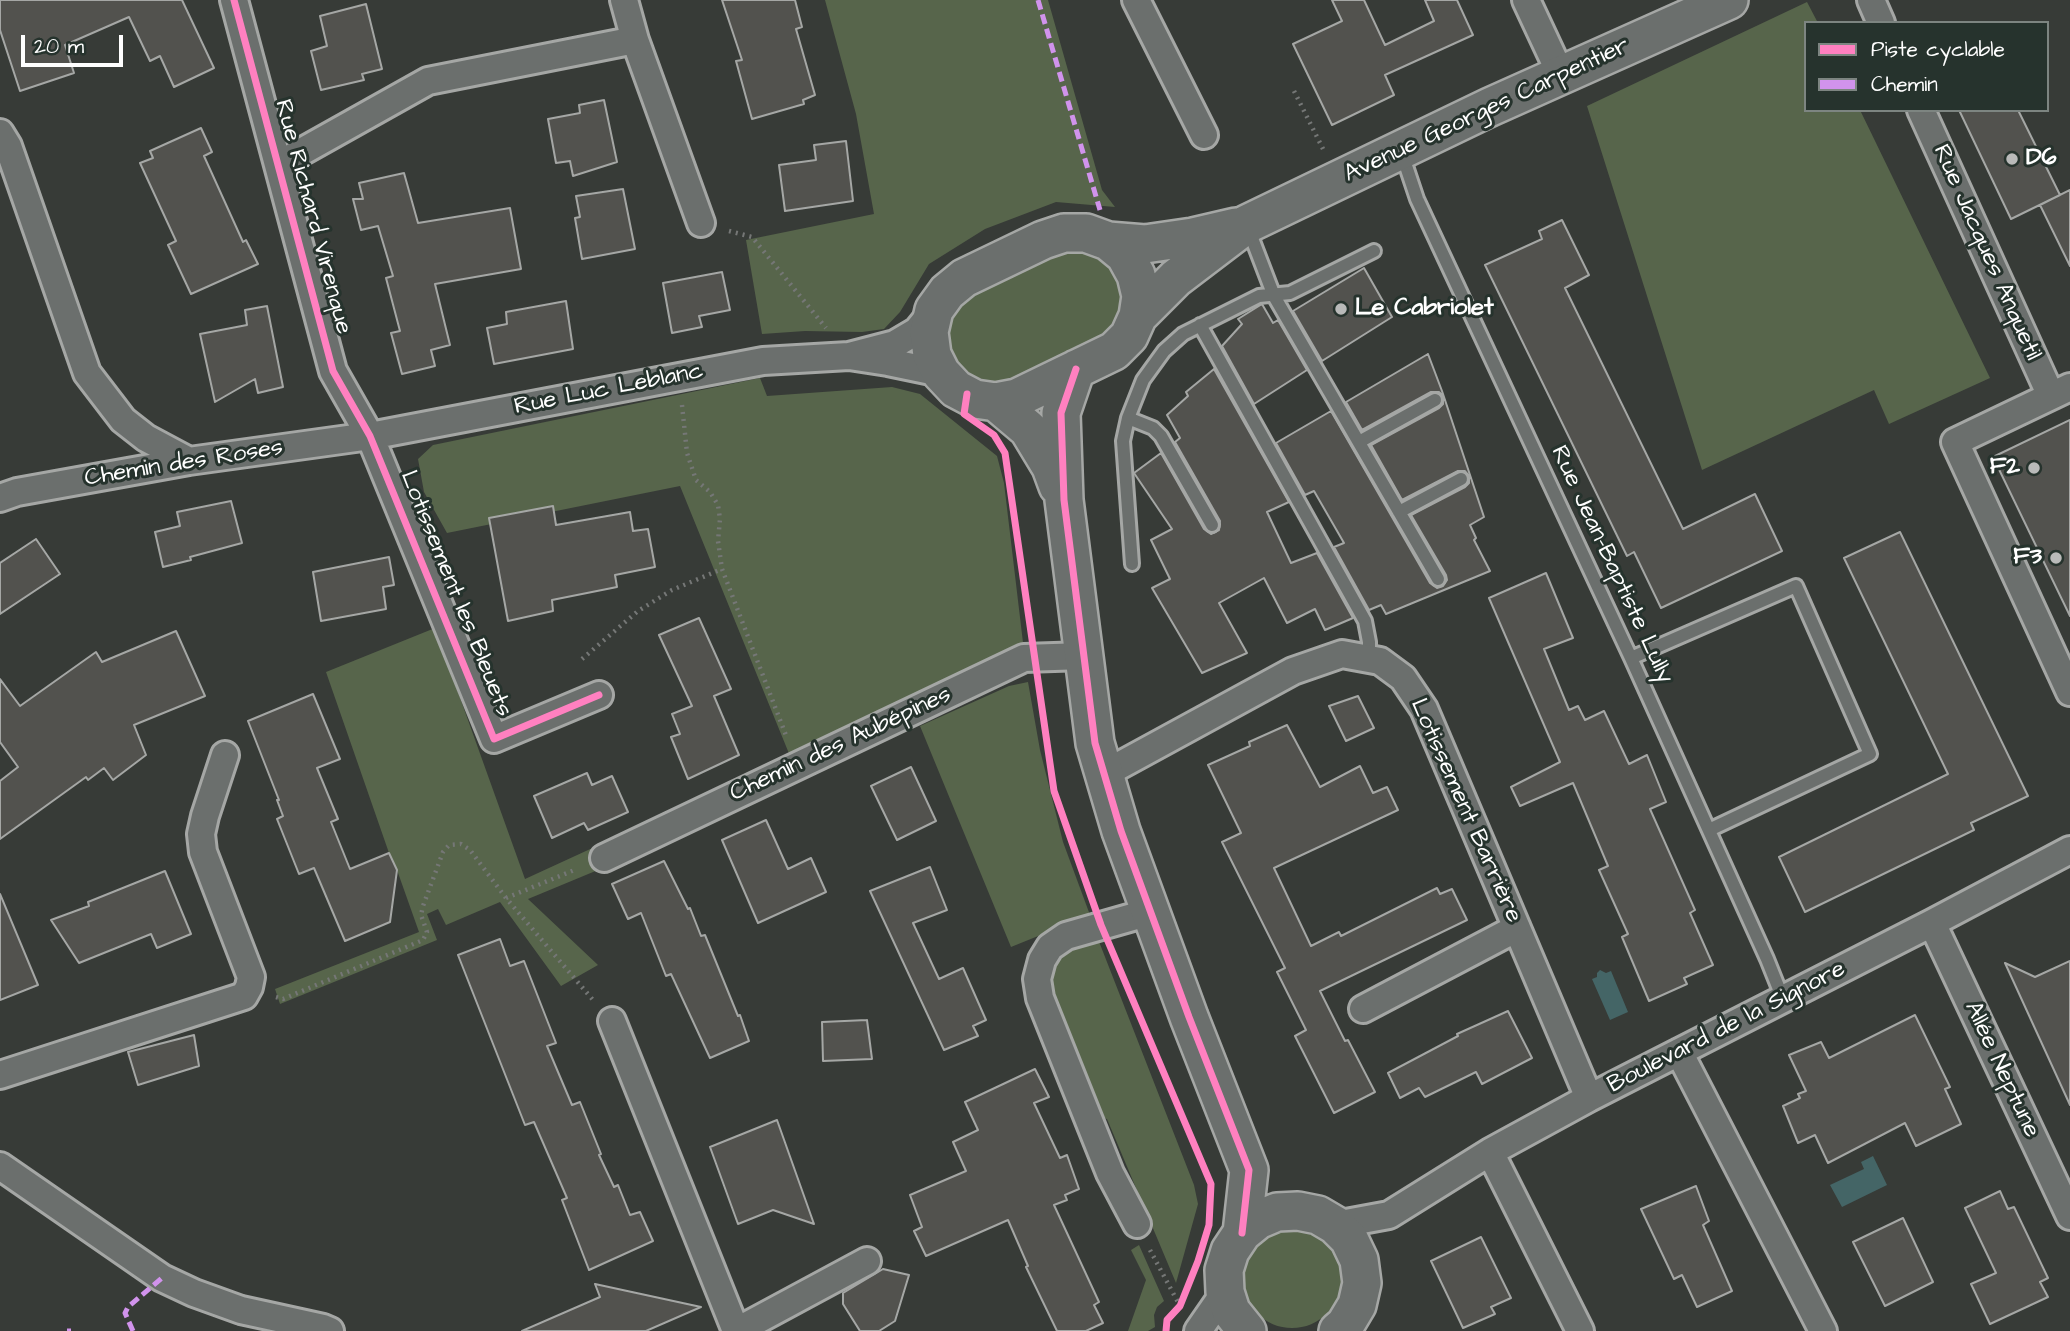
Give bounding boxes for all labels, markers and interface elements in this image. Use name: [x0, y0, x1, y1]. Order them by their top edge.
scale bar: [24, 21, 126, 65]
legend: [1804, 21, 2049, 112]
text: 20 m: [34, 32, 84, 61]
street label: Avenue Georges Carpentier: [1340, 32, 1634, 190]
text: Piste cyclable: [1871, 35, 2005, 64]
text: Chemin: [1871, 70, 1938, 99]
street label: Rue Richard Virenque: [267, 97, 357, 337]
street label: Rue Jacques Anquetil: [1925, 141, 2047, 365]
place label: D6: [2026, 145, 2057, 173]
marker: D6: [2004, 151, 2020, 167]
place label: Le Cabriolet: [1355, 295, 1494, 323]
marker: Le Cabriolet: [1333, 301, 1349, 317]
street label: Rue Luc Leblanc: [512, 358, 706, 422]
street label: Chemin des Roses: [83, 434, 285, 494]
street label: Rue Jean-Baptiste Lully: [1543, 442, 1679, 688]
place label: F2: [1990, 454, 2020, 482]
marker: F2: [2026, 460, 2042, 476]
street label: Lotissement les Bleuets: [392, 467, 518, 721]
place label: F3: [2013, 544, 2042, 572]
marker: F3: [2048, 550, 2064, 566]
street label: Chemin des Aubépines: [726, 681, 956, 809]
street label: Lotissement Barrière: [1403, 695, 1527, 927]
street label: Boulevard de la Signore: [1603, 955, 1851, 1101]
street label: Allée Neptune: [1957, 997, 2045, 1143]

